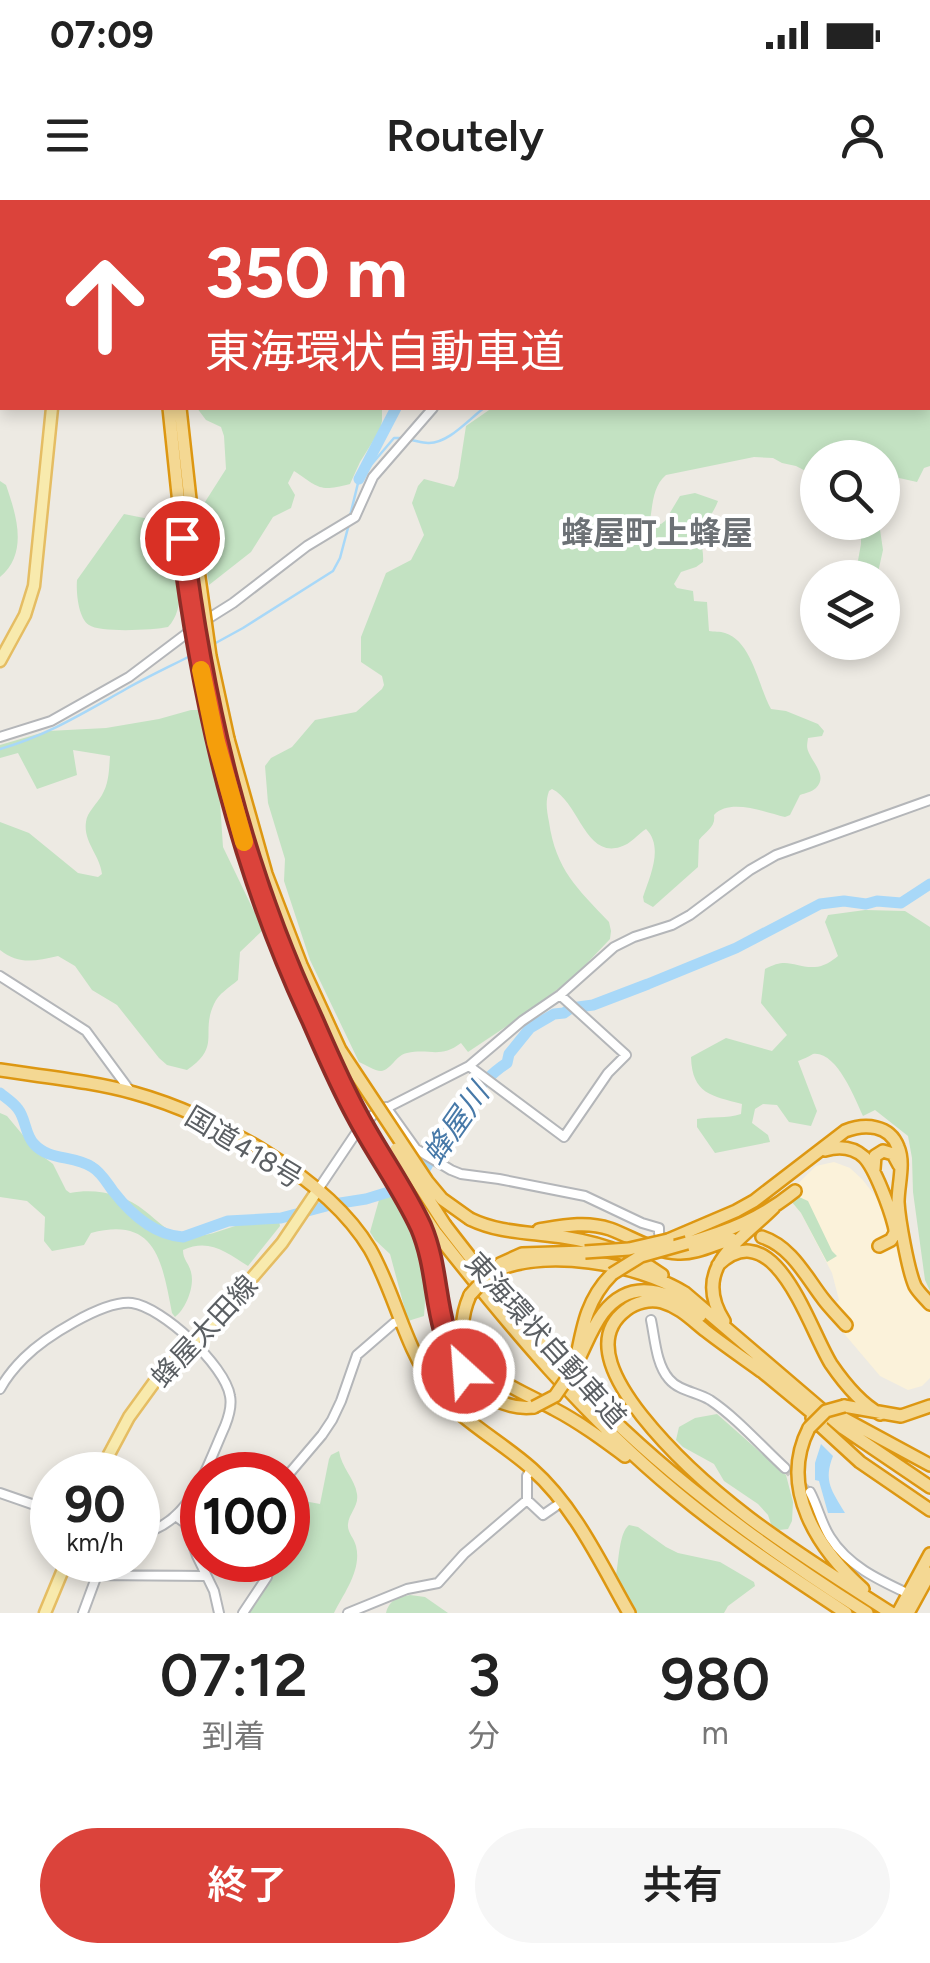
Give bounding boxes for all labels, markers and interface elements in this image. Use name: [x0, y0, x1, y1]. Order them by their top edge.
text: 07:09: [50, 12, 154, 58]
icon: menu: [40, 108, 95, 163]
text: Routely: [386, 108, 544, 162]
icon: person: [835, 108, 890, 163]
text: 350 m: [205, 230, 408, 315]
icon: ahead: [40, 240, 170, 370]
text: 東海環状自動車道: [205, 324, 565, 378]
map controls: [800, 440, 900, 660]
button: search: [800, 440, 900, 540]
pin: [140, 496, 225, 581]
icon: arrive: [155, 511, 210, 566]
district label: 蜂屋町上蜂屋: [561, 514, 753, 552]
button: layers: [800, 560, 900, 660]
water label: 蜂屋川: [415, 1074, 498, 1171]
street label: 国道418号: [179, 1099, 309, 1195]
street label: 東海環状自動車道: [458, 1245, 634, 1435]
street label: 蜂屋太田線: [144, 1268, 264, 1394]
position arrow: [412, 1319, 516, 1423]
speed limit sign: 100: [180, 1452, 310, 1582]
text: 90: [64, 1474, 126, 1535]
text: km/h: [66, 1527, 124, 1557]
text: 07:12: [160, 1639, 308, 1711]
text: 3: [467, 1639, 501, 1711]
text: 980: [660, 1643, 770, 1715]
text: m: [702, 1714, 729, 1752]
text: 到着: [202, 1717, 266, 1755]
text: 分: [468, 1717, 500, 1755]
button: 終了: [40, 1828, 455, 1943]
button: 共有: [475, 1828, 890, 1943]

